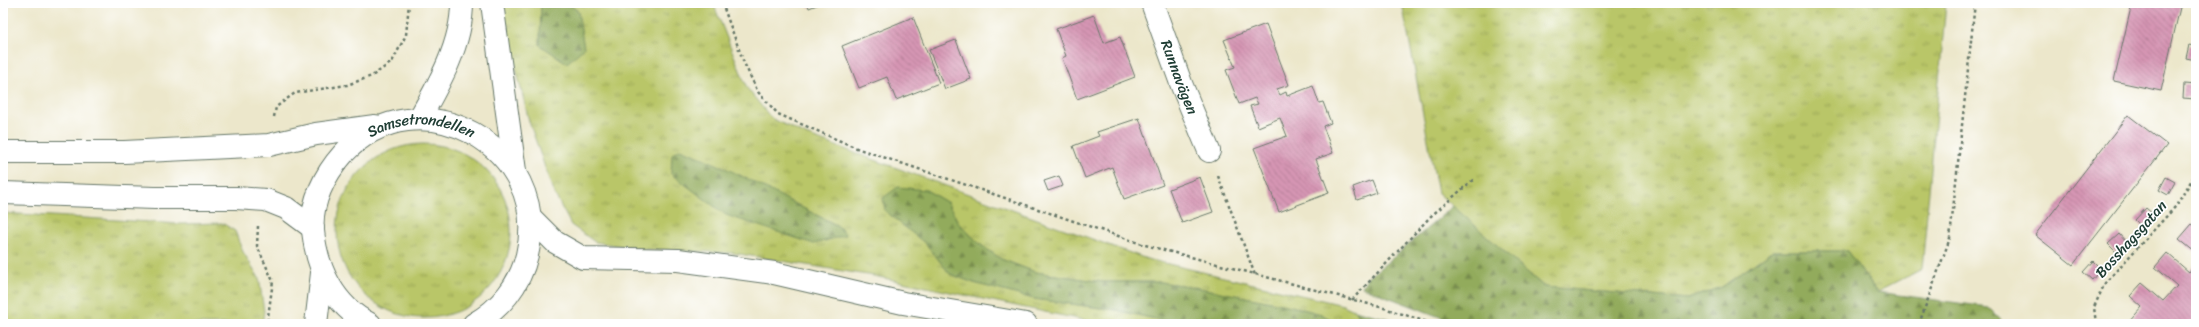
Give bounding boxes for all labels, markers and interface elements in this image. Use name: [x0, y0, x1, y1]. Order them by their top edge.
street label: Runnavägen: [1153, 36, 1205, 119]
text: Samsetrondellen: [362, 106, 480, 145]
street label: Samsetrondellen: [367, 128, 477, 146]
street label: Bosshagsgatan: [2089, 194, 2173, 284]

